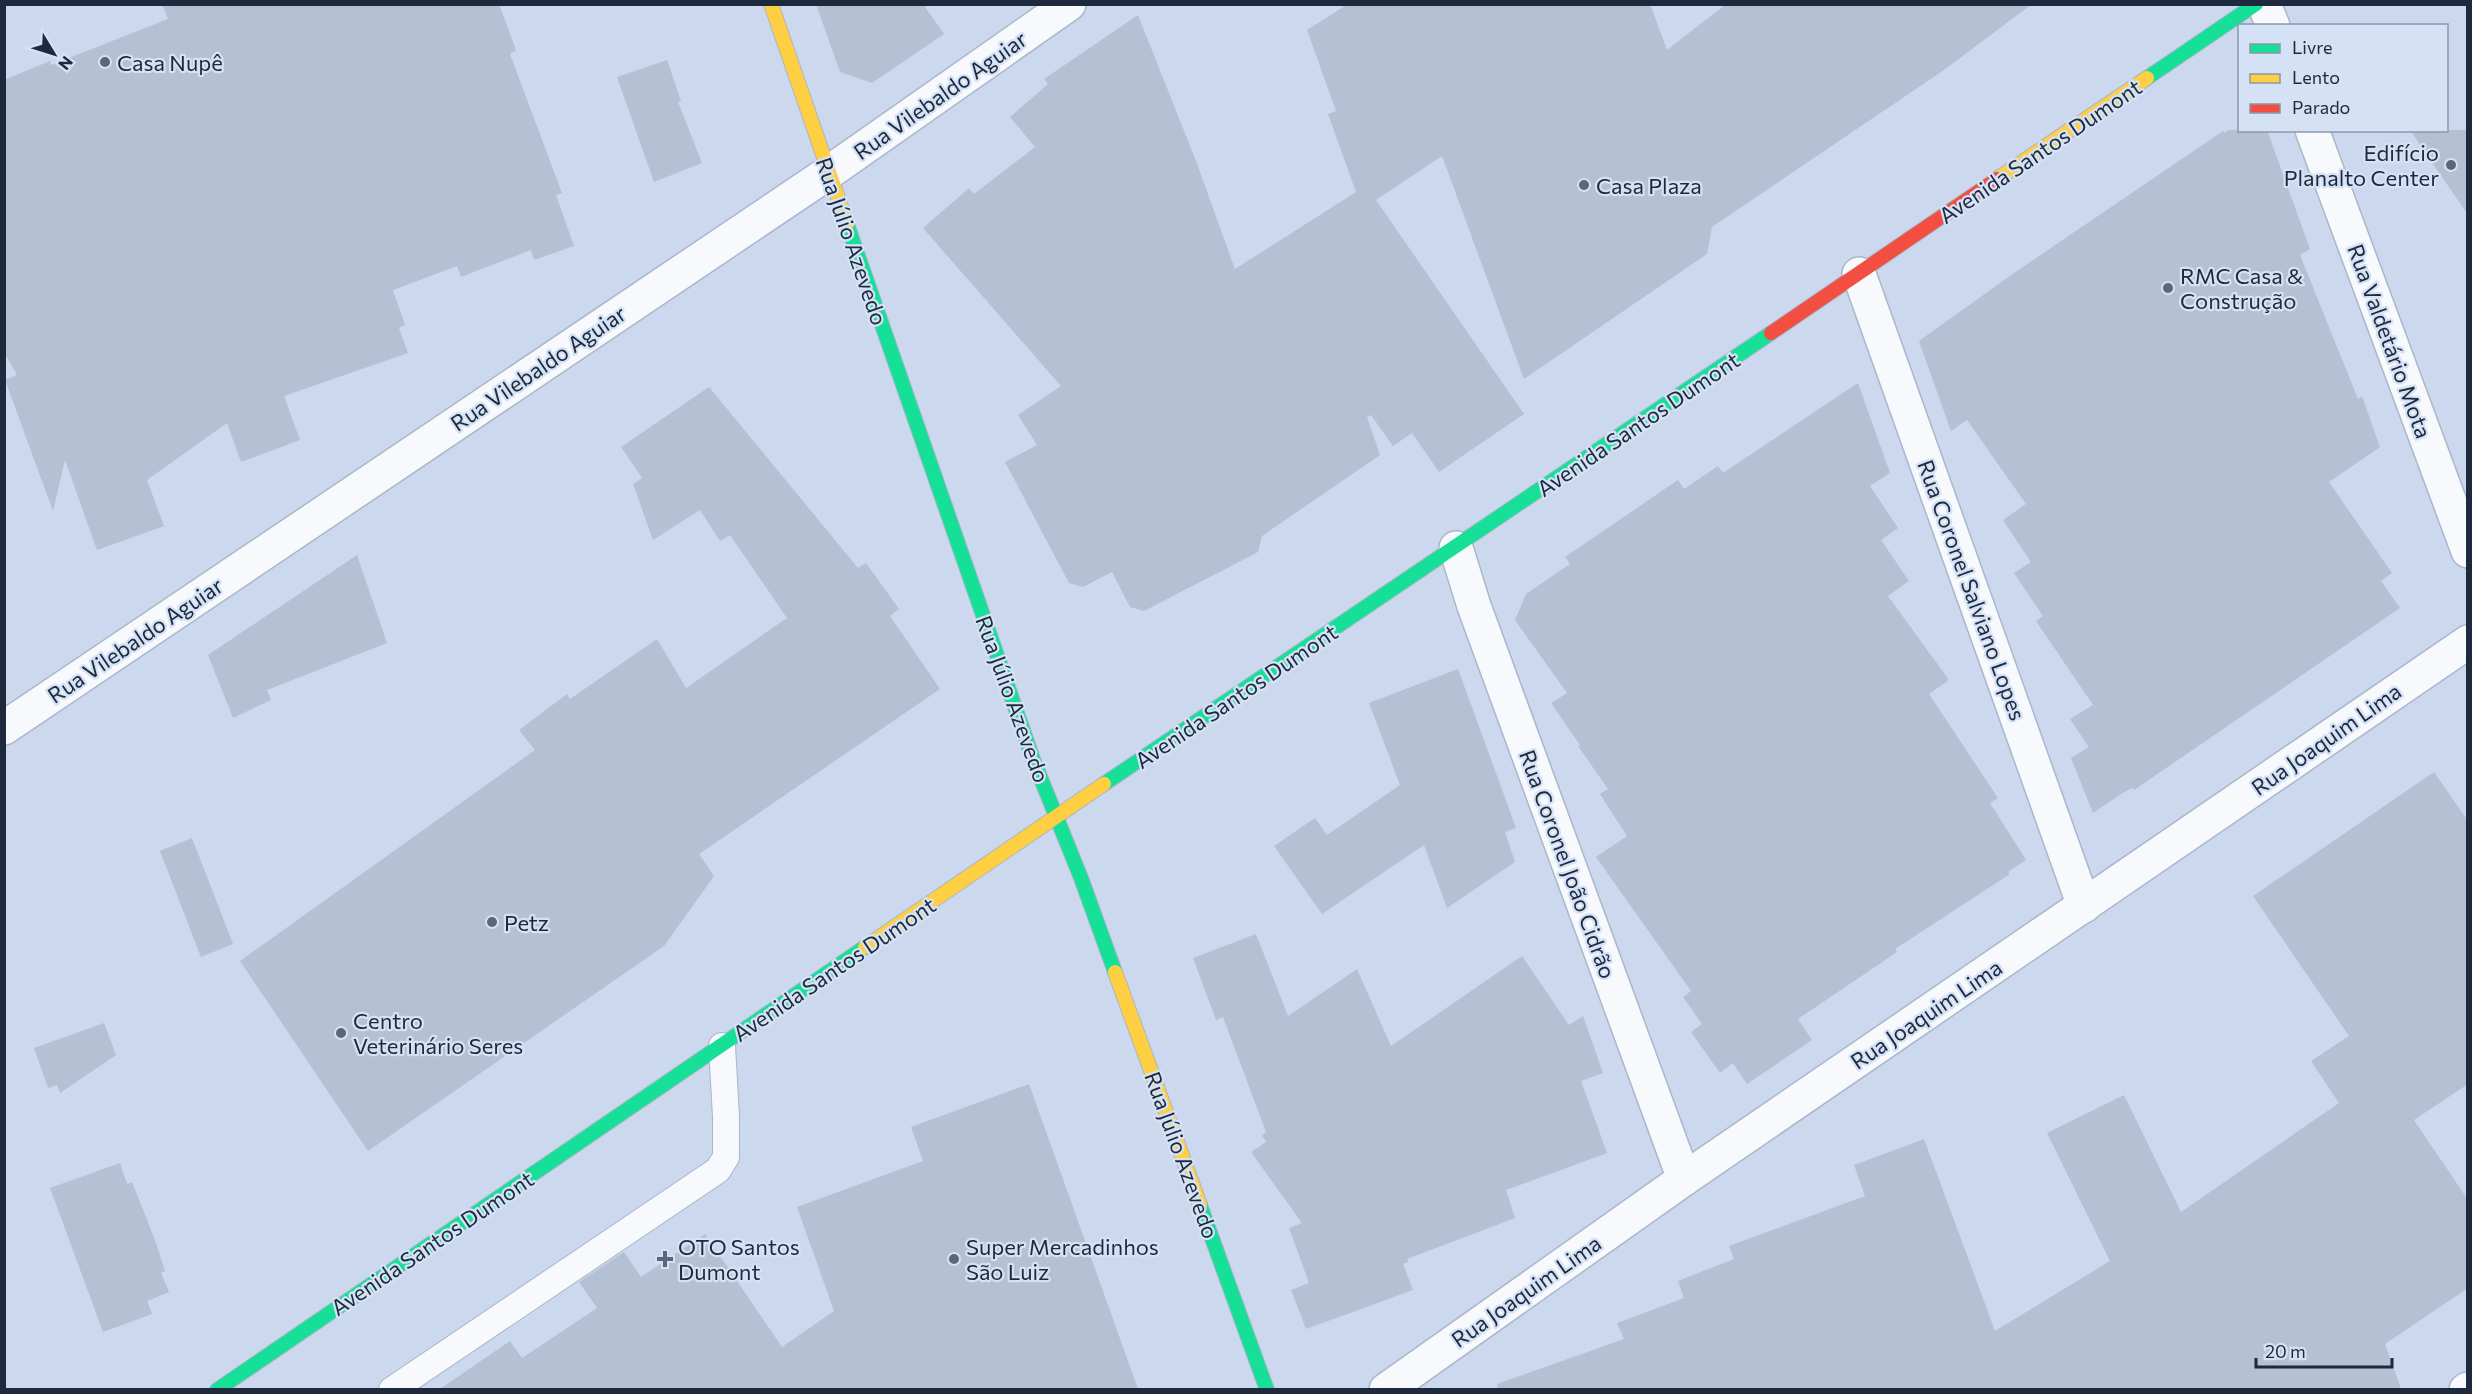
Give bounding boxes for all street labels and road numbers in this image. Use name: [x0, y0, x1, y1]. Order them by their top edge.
street label: Rua Vilebaldo Aguiar: [848, 25, 1032, 165]
street label: Avenida Santos Dumont: [1933, 73, 2147, 229]
street label: Rua Júlio Azevedo: [811, 154, 893, 328]
street label: Rua Valdetário Mota: [2342, 240, 2438, 442]
street label: Rua Vilebaldo Aguiar: [445, 299, 631, 437]
street label: Avenida Santos Dumont: [1531, 346, 1745, 502]
street label: Rua Coronel Salviano Lopes: [1912, 456, 2032, 724]
street label: Rua Vilebaldo Aguiar: [42, 571, 228, 709]
street label: Rua Júlio Azevedo: [970, 612, 1056, 786]
street label: Avenida Santos Dumont: [1129, 618, 1343, 774]
street label: Rua Joaquim Lima: [2246, 677, 2406, 801]
street label: Rua Coronel João Cidrão: [1514, 746, 1622, 982]
street label: Avenida Santos Dumont: [727, 891, 941, 1047]
street label: Rua Joaquim Lima: [1845, 953, 2007, 1075]
street label: Rua Júlio Azevedo: [1139, 1068, 1225, 1242]
street label: Avenida Santos Dumont: [325, 1165, 539, 1321]
street label: Rua Joaquim Lima: [1446, 1229, 1606, 1353]

